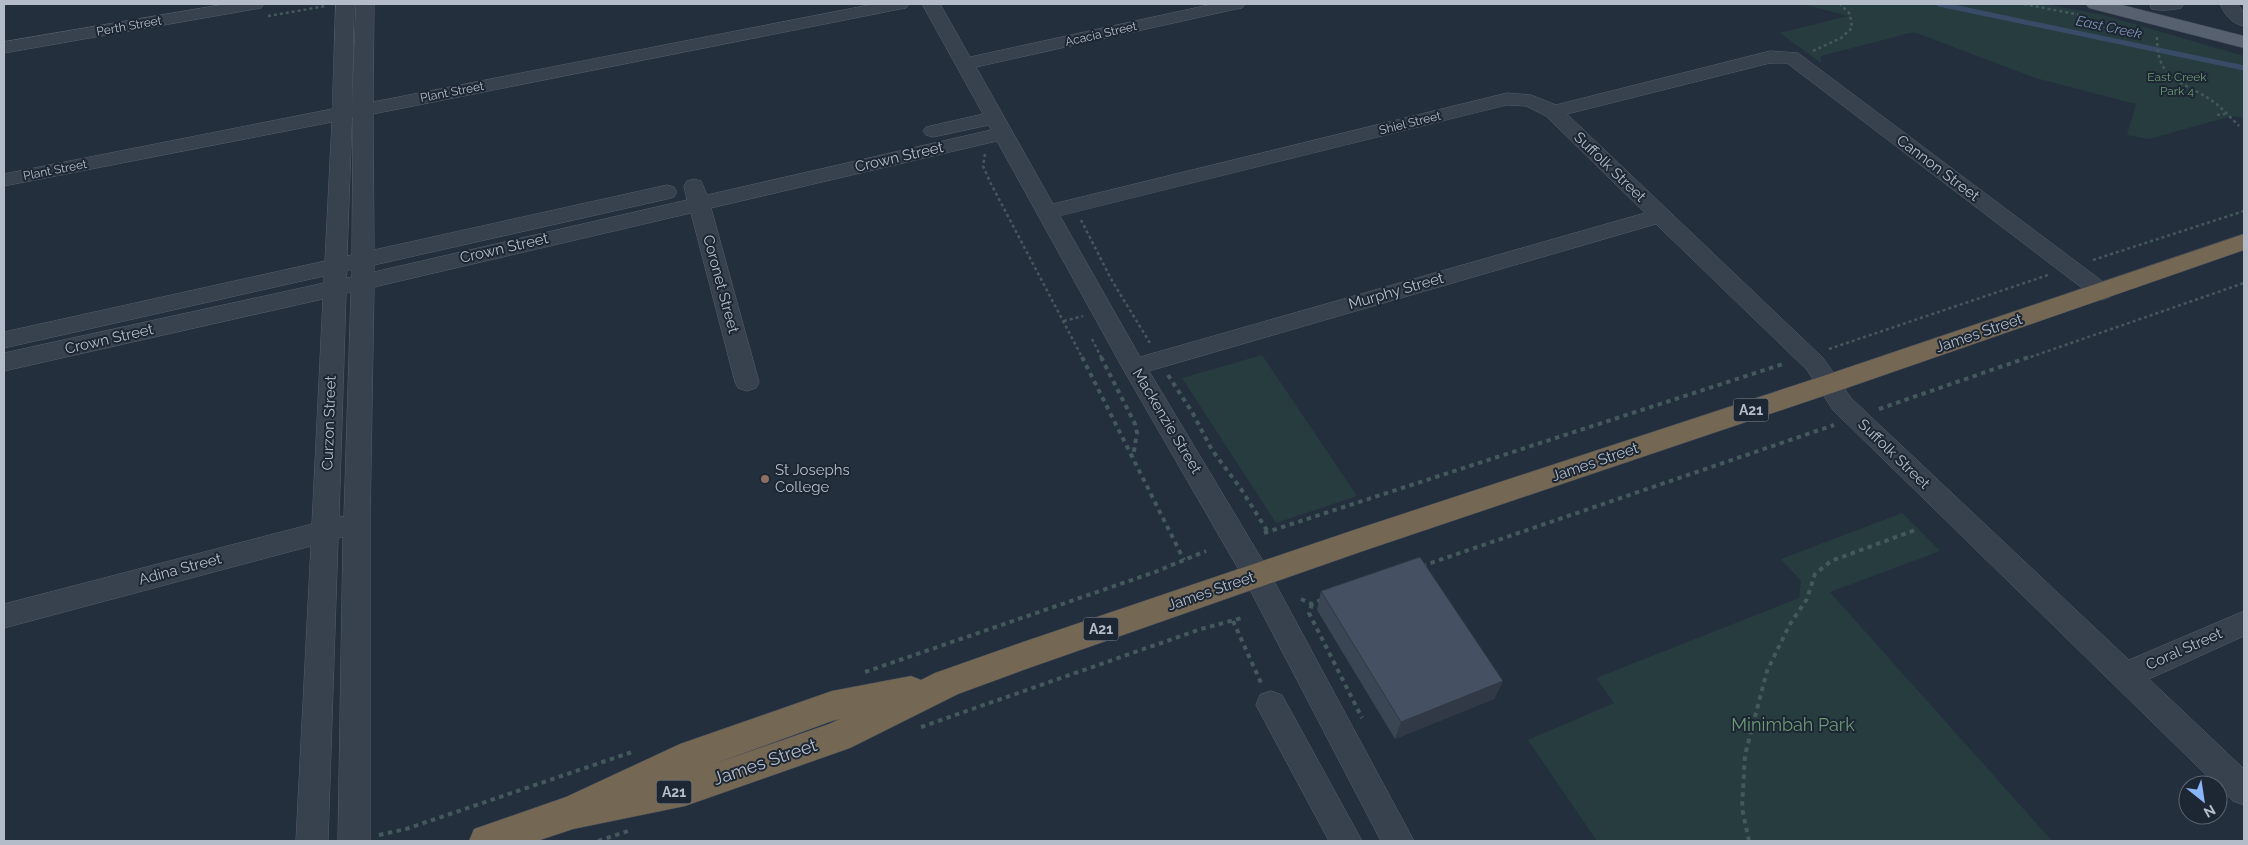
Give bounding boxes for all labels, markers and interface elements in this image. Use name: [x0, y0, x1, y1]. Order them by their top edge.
water label: East Creek: [2075, 12, 2144, 42]
street label: Perth Street: [95, 13, 163, 39]
street label: Acacia Street: [1064, 19, 1138, 49]
park label: East Creek Park 4: [2147, 70, 2207, 98]
street label: Plant Street: [419, 79, 485, 105]
street label: Shiel Street: [1378, 109, 1442, 137]
street label: Suffolk Street: [1570, 128, 1650, 206]
street label: Cannon Street: [1893, 131, 1983, 205]
street label: Crown Street: [853, 138, 945, 176]
street label: Plant Street: [22, 157, 88, 183]
street label: Crown Street: [458, 229, 550, 267]
street label: Coronet Street: [699, 233, 743, 335]
street label: Murphy Street: [1346, 269, 1446, 313]
street label: James Street: [1933, 310, 2025, 356]
street label: Crown Street: [63, 320, 155, 358]
street label: Mackenzie Street: [1129, 365, 1205, 477]
street label: Curzon Street: [318, 375, 340, 471]
road number: A21: [1734, 398, 1768, 422]
street label: Suffolk Street: [1854, 415, 1934, 493]
street label: James Street: [1549, 439, 1641, 485]
place label: St Josephs College: [775, 461, 850, 496]
marker: St Josephs College: [759, 473, 771, 485]
street label: Adina Street: [137, 549, 223, 589]
street label: James Street: [1165, 568, 1257, 614]
road number: A21: [1084, 618, 1118, 640]
street label: Coral Street: [2143, 624, 2225, 674]
park label: Minimbah Park: [1731, 714, 1855, 735]
street label: James Street: [710, 734, 820, 789]
north arrow: [2178, 775, 2228, 825]
road number: A21: [656, 780, 692, 804]
text: N: [2201, 802, 2218, 821]

